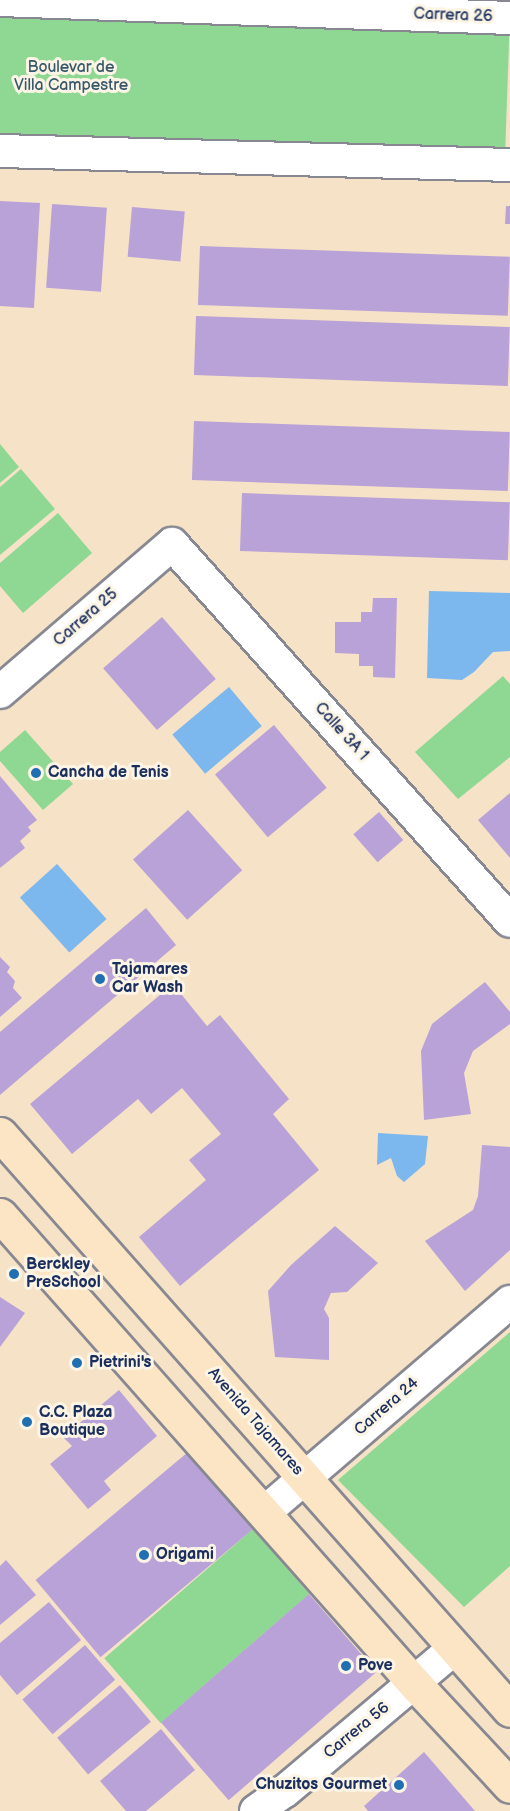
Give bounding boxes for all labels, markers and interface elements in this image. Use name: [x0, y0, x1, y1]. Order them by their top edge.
street label: Carrera 26: [413, 5, 493, 27]
park label: Boulevar de Villa Campestre: [14, 58, 128, 96]
street label: Carrera 25: [50, 585, 122, 651]
street label: Calle 3A 1: [310, 699, 372, 765]
place label: Cancha de Tenis: [48, 763, 169, 783]
marker: Cancha de Tenis: [29, 766, 43, 780]
place label: Tajamares Car Wash: [112, 960, 188, 998]
marker: Tajamares Car Wash: [93, 972, 107, 986]
place label: Berckley PreSchool: [26, 1255, 101, 1293]
marker: Berckley PreSchool: [7, 1267, 21, 1281]
place label: Pietrini's: [89, 1353, 151, 1373]
marker: Pietrini's: [70, 1356, 84, 1370]
street label: Avenida Tajamares: [203, 1364, 307, 1480]
street label: Carrera 24: [351, 1374, 423, 1440]
place label: C.C. Plaza Boutique: [39, 1403, 112, 1441]
marker: C.C. Plaza Boutique: [20, 1415, 34, 1429]
place label: Origami: [156, 1545, 214, 1565]
marker: Origami: [137, 1548, 151, 1562]
place label: Pove: [358, 1656, 393, 1676]
marker: Pove: [339, 1659, 353, 1673]
street label: Carrera 56: [320, 1699, 394, 1763]
place label: Chuzitos Gourmet: [255, 1775, 387, 1795]
marker: Chuzitos Gourmet: [392, 1778, 406, 1792]

